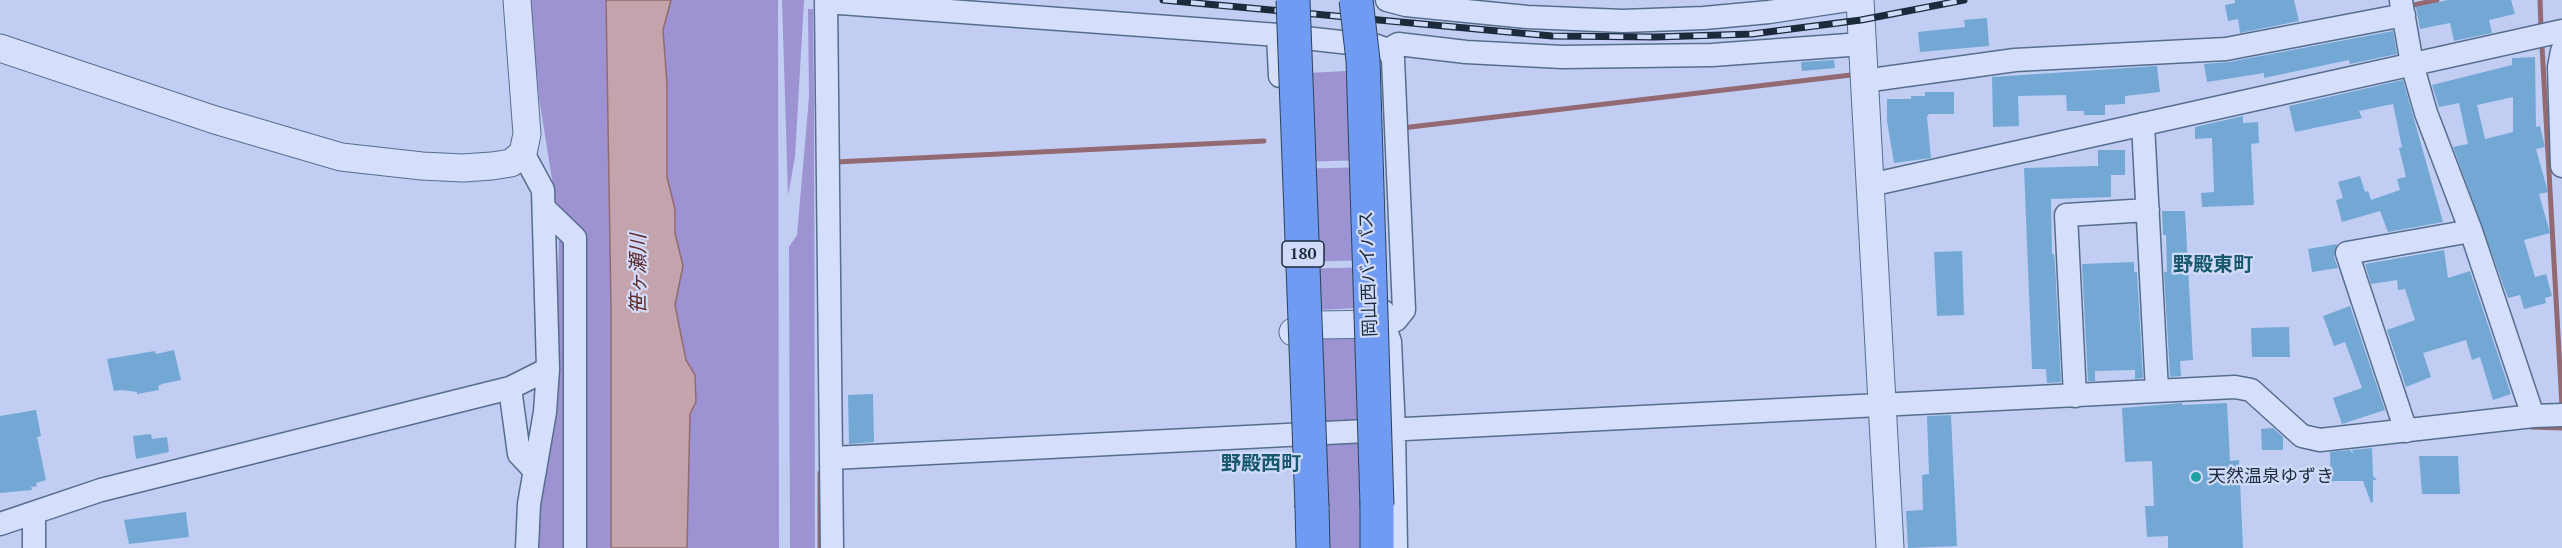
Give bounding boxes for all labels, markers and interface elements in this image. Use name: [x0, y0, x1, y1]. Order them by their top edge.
street label: 岡山西バイパス: [1356, 211, 1382, 337]
water label: 笹ヶ瀬川: [627, 234, 651, 314]
road number: 180: [1282, 241, 1324, 267]
district label: 野殿東町: [2173, 253, 2253, 277]
district label: 野殿西町: [1221, 452, 1301, 476]
place label: 天然温泉ゆずき: [2208, 466, 2334, 488]
marker: 天然温泉ゆずき: [2189, 470, 2203, 484]

